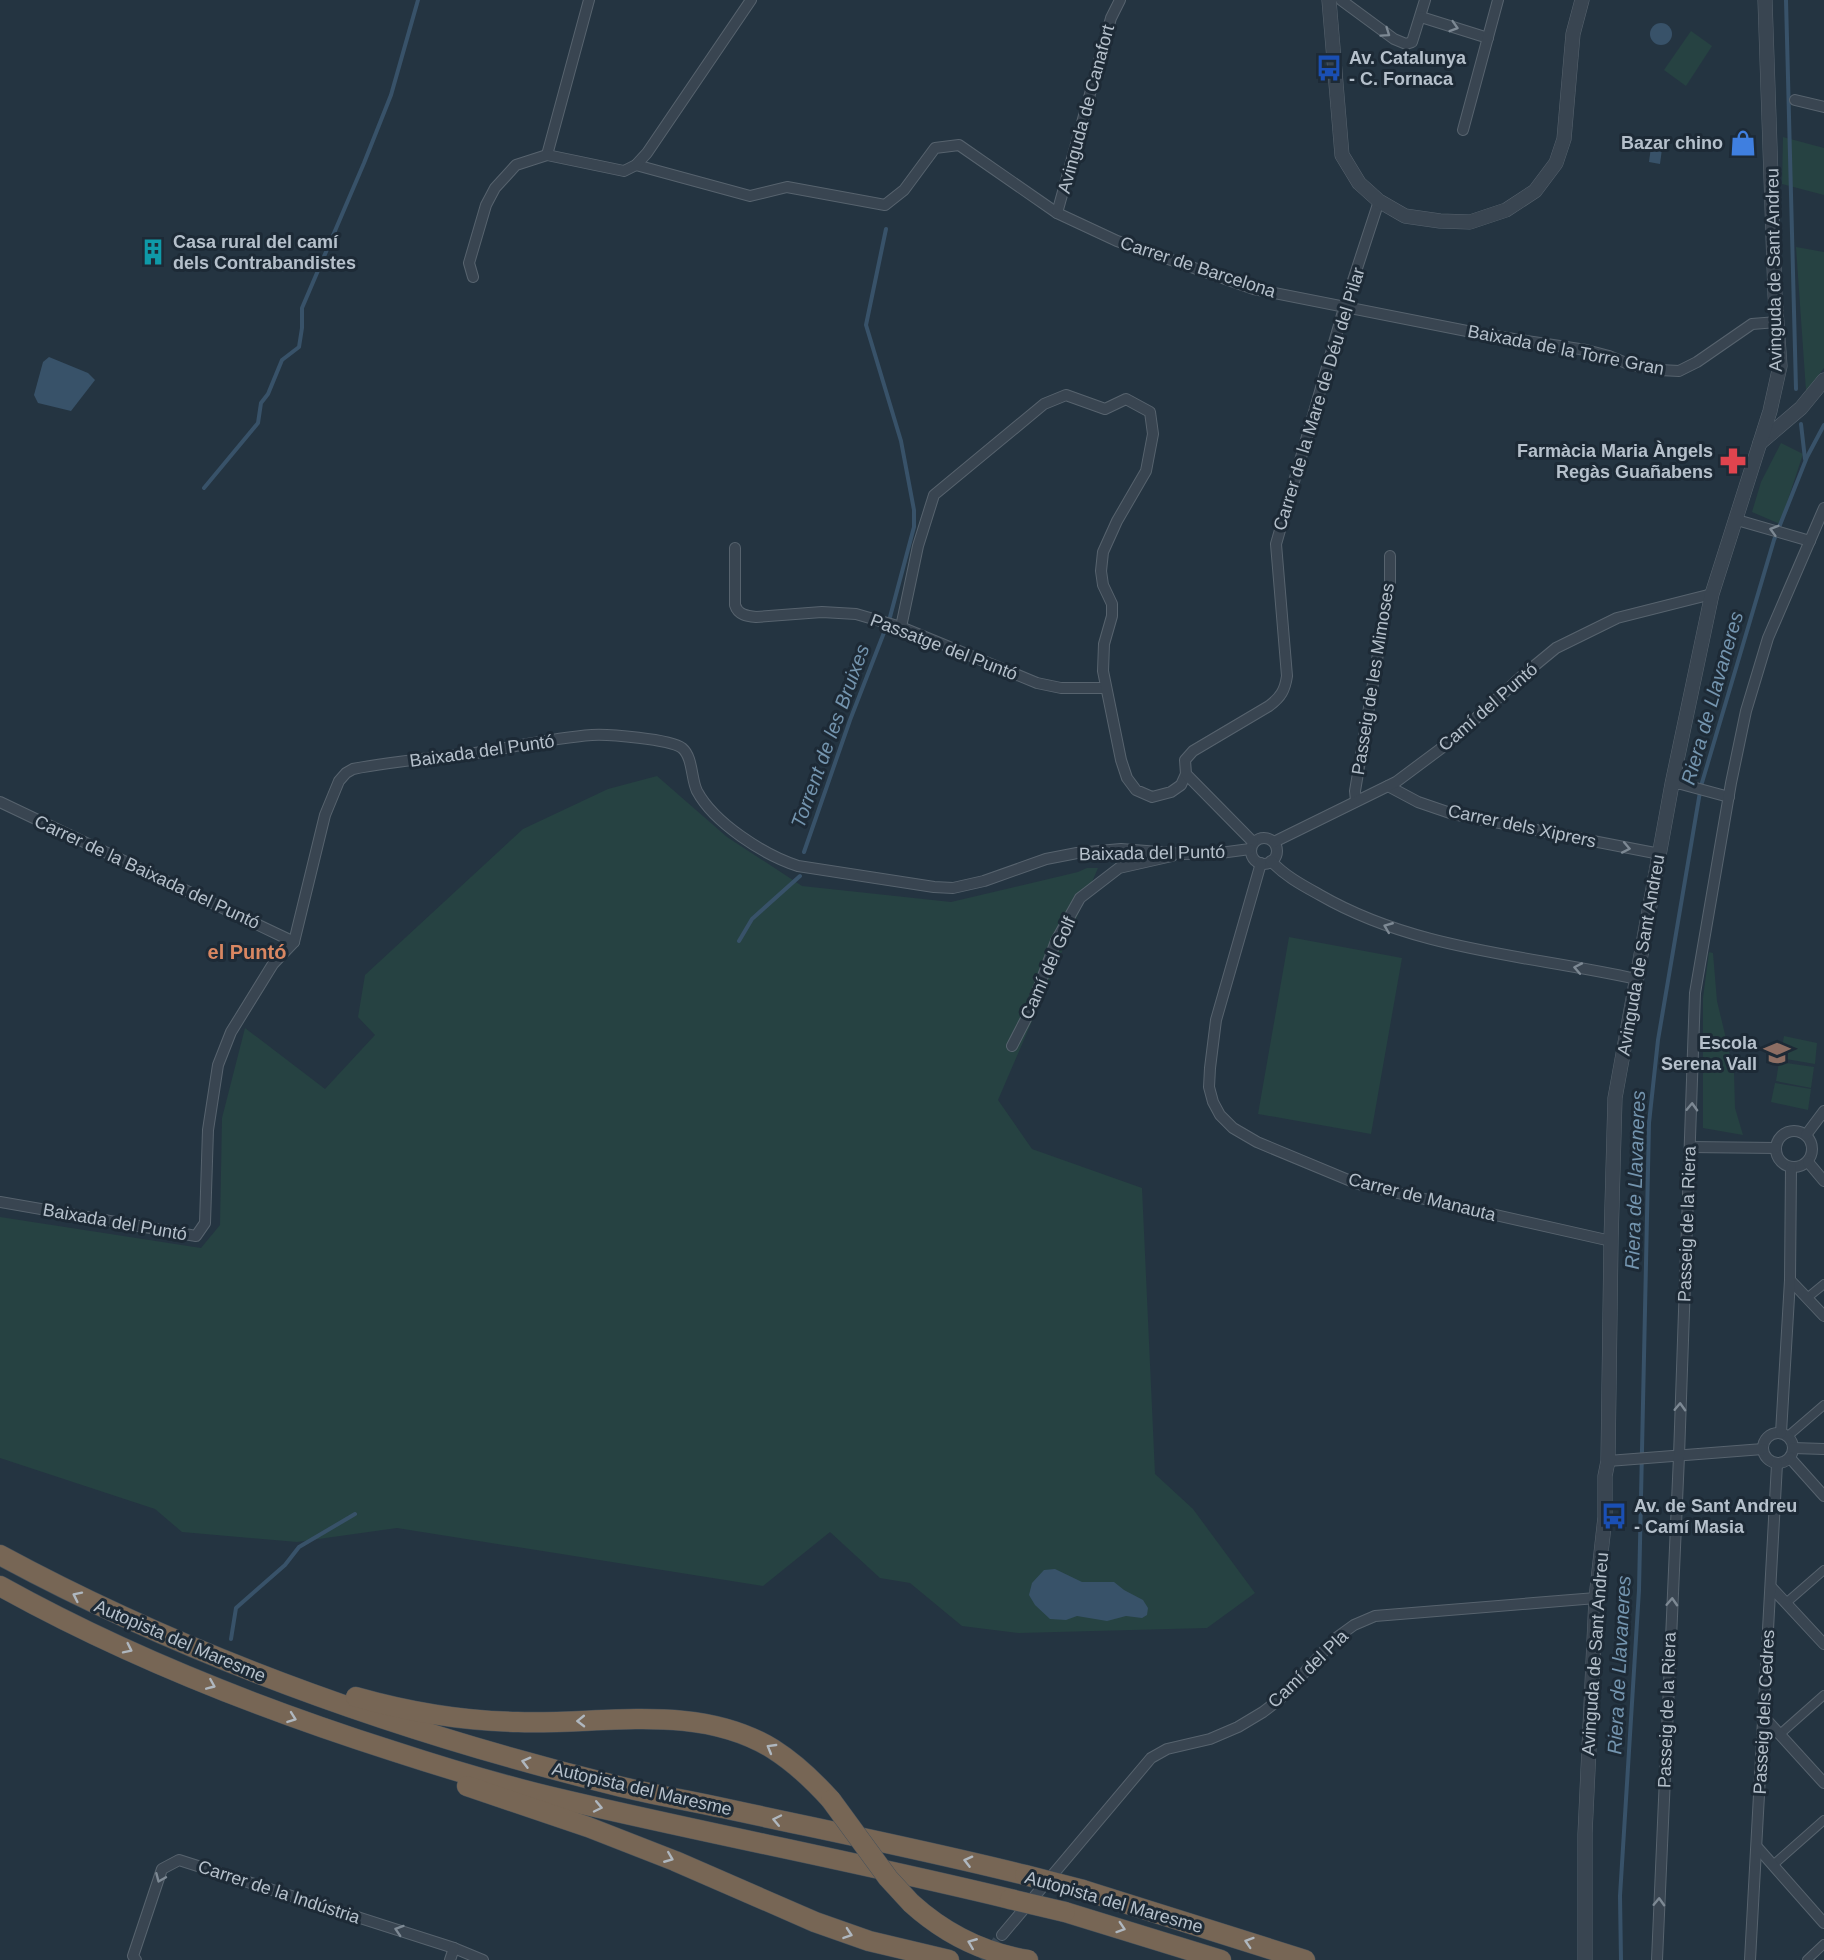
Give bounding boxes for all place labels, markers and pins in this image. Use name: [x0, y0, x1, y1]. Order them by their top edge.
place label: Av. Catalunya - C. Fornaca: [1349, 48, 1467, 89]
bus stop icon: Av. Catalunya - C. Fornaca: [1314, 53, 1344, 83]
shop icon: Bazar chino: [1728, 128, 1758, 158]
place label: Bazar chino: [1621, 133, 1723, 153]
place label: Casa rural del camí dels Contrabandistes: [173, 232, 356, 273]
building icon: Casa rural del camí dels Contrabandistes: [138, 237, 168, 267]
place label: Farmàcia Maria Àngels Regàs Guañabens: [1517, 440, 1713, 482]
pharmacy icon: Farmàcia Maria Àngels Regàs Guañabens: [1718, 446, 1748, 476]
place label: Escola Serena Vall: [1661, 1033, 1758, 1074]
school or university icon: Escola Serena Vall: [1762, 1038, 1792, 1068]
place label: Av. de Sant Andreu - Camí Masia: [1634, 1496, 1797, 1537]
bus stop icon: Av. de Sant Andreu - Camí Masia: [1599, 1501, 1629, 1531]

